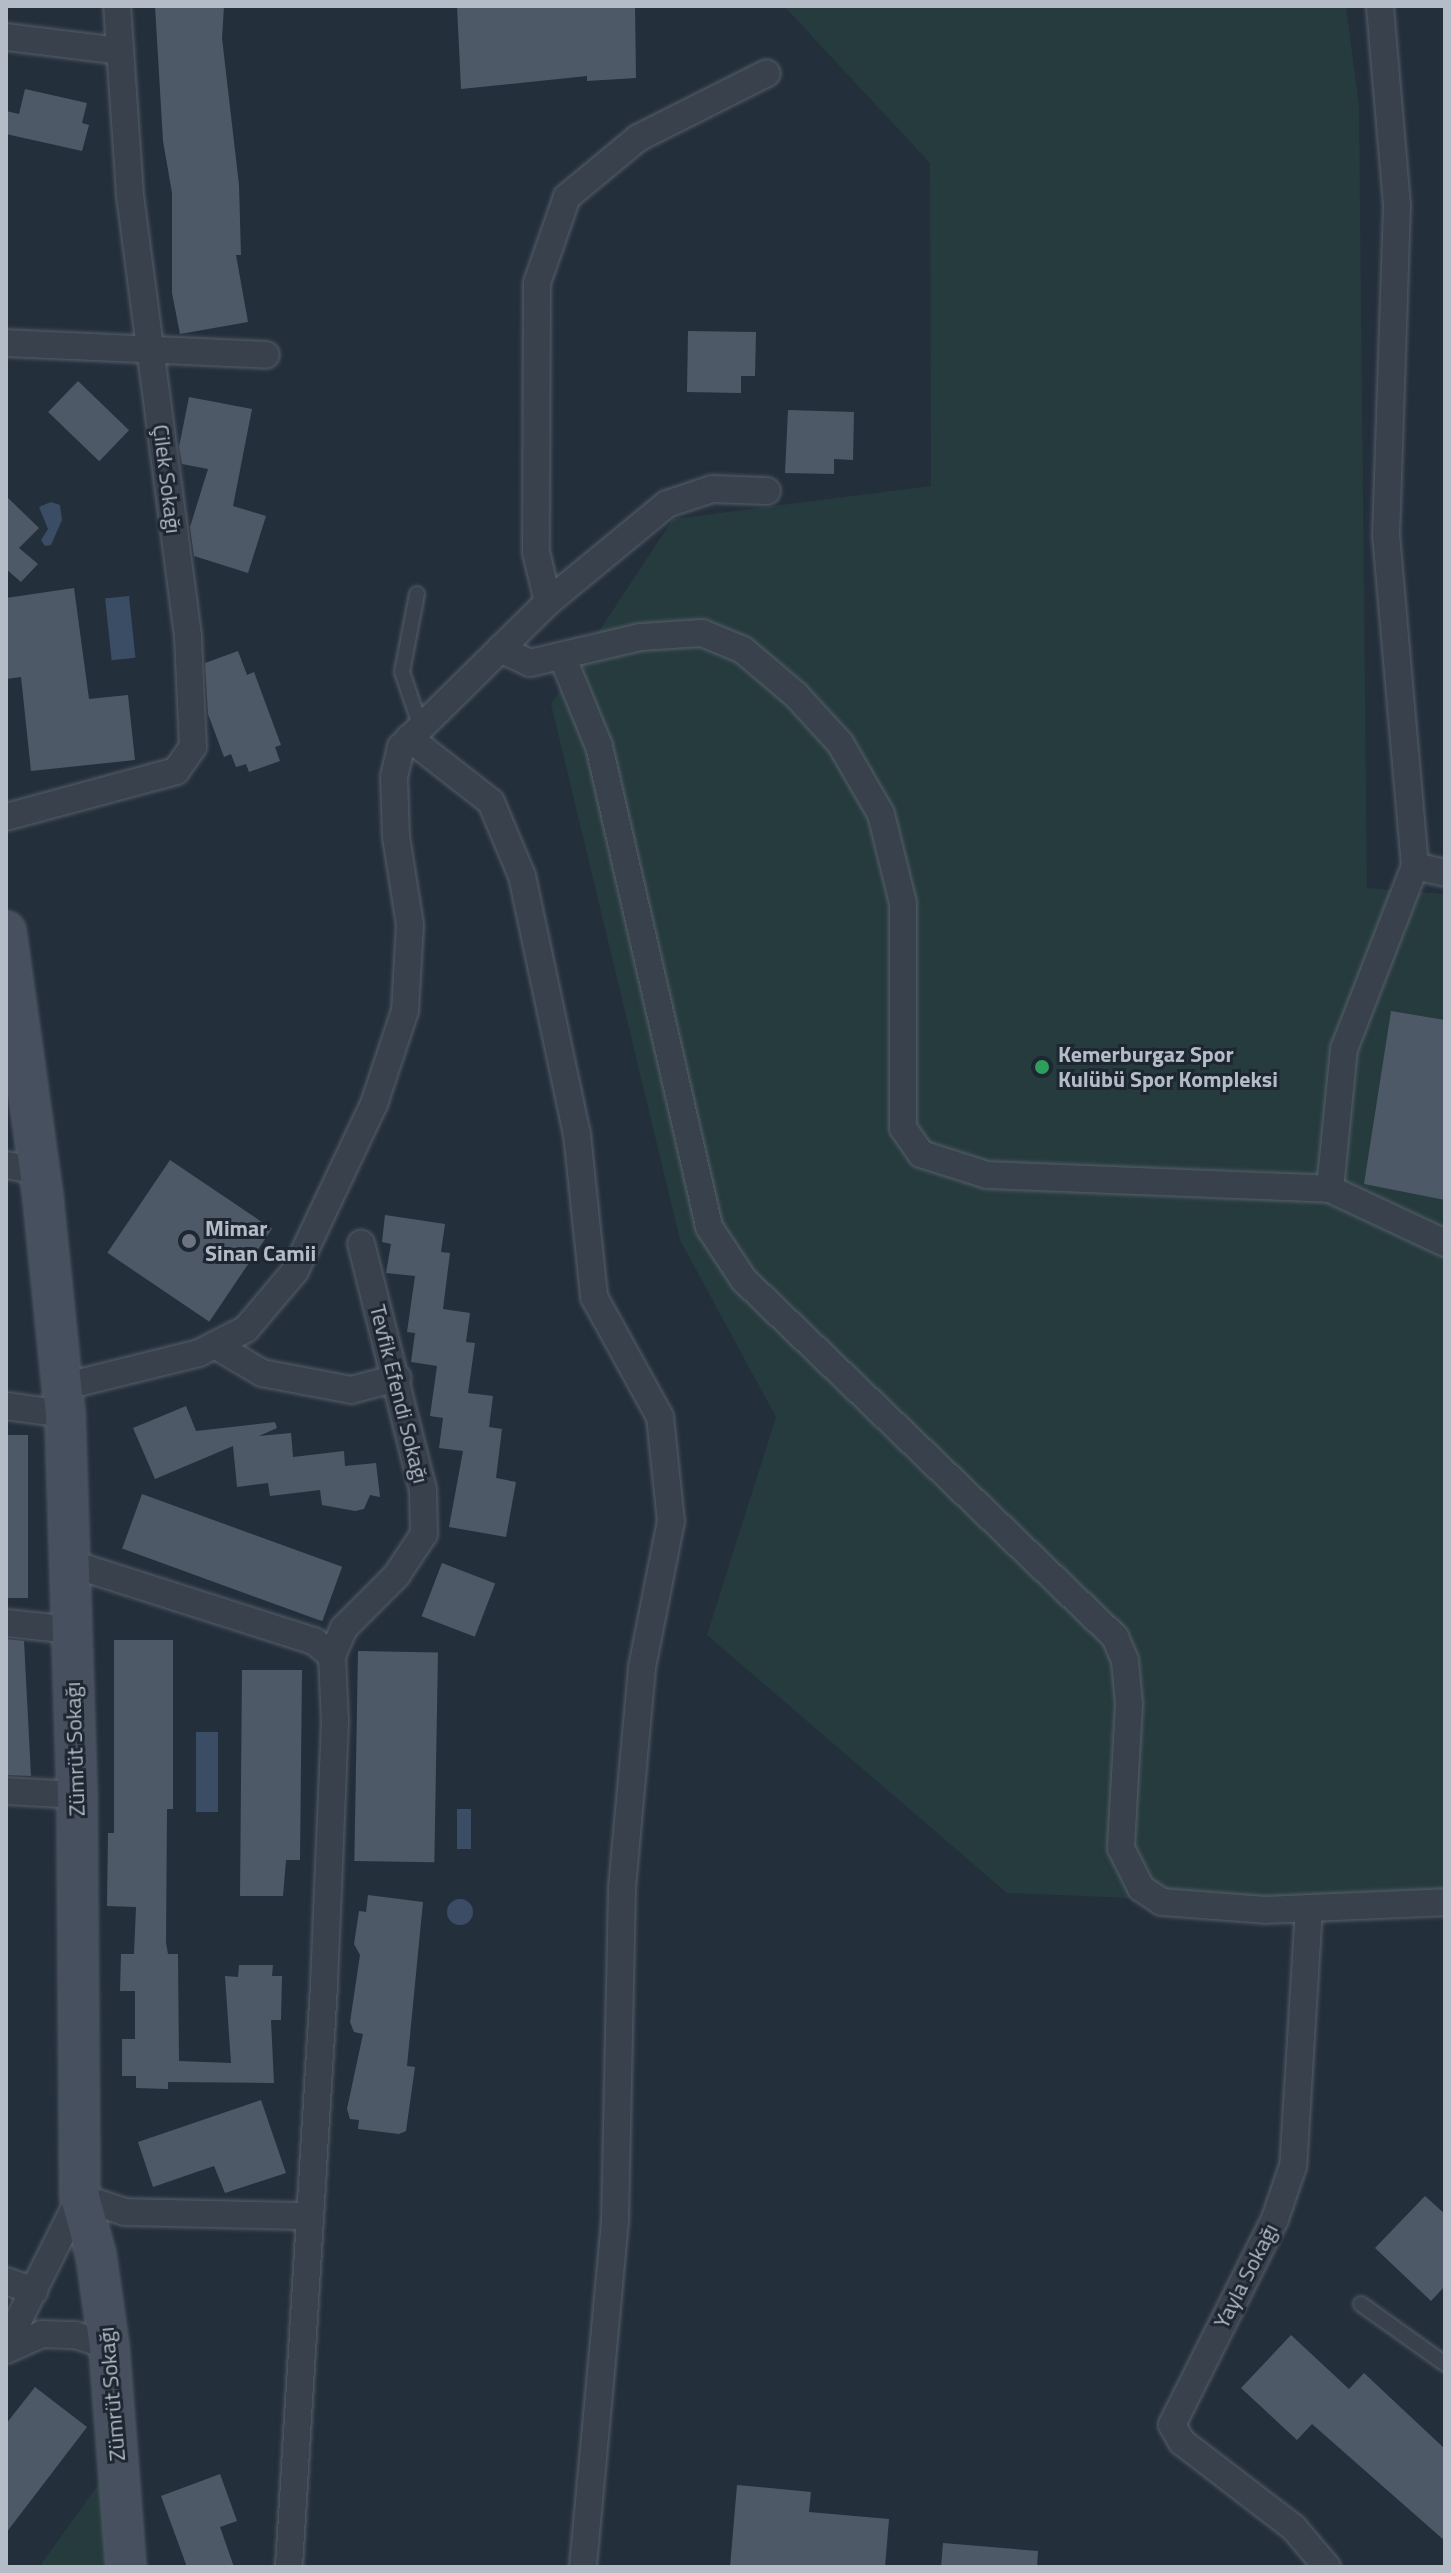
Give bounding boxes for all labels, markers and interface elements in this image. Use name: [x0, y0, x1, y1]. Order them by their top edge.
street label: Çilek Sokağı: [147, 423, 187, 535]
place label: Kemerburgaz Spor Kulübü Spor Kompleksi: [1058, 1041, 1278, 1092]
marker: Kemerburgaz Spor Kulübü Spor Kompleksi: [1033, 1058, 1051, 1076]
place label: Mimar Sinan Camii: [205, 1215, 316, 1266]
marker: Mimar Sinan Camii: [180, 1232, 198, 1250]
street label: Tevfik Efendi Sokağı: [364, 1302, 434, 1486]
street label: Zümrüt Sokağı: [59, 1681, 91, 1817]
street label: Yayla Sokağı: [1208, 2219, 1284, 2333]
street label: Zümrüt Sokağı: [93, 2326, 131, 2462]

